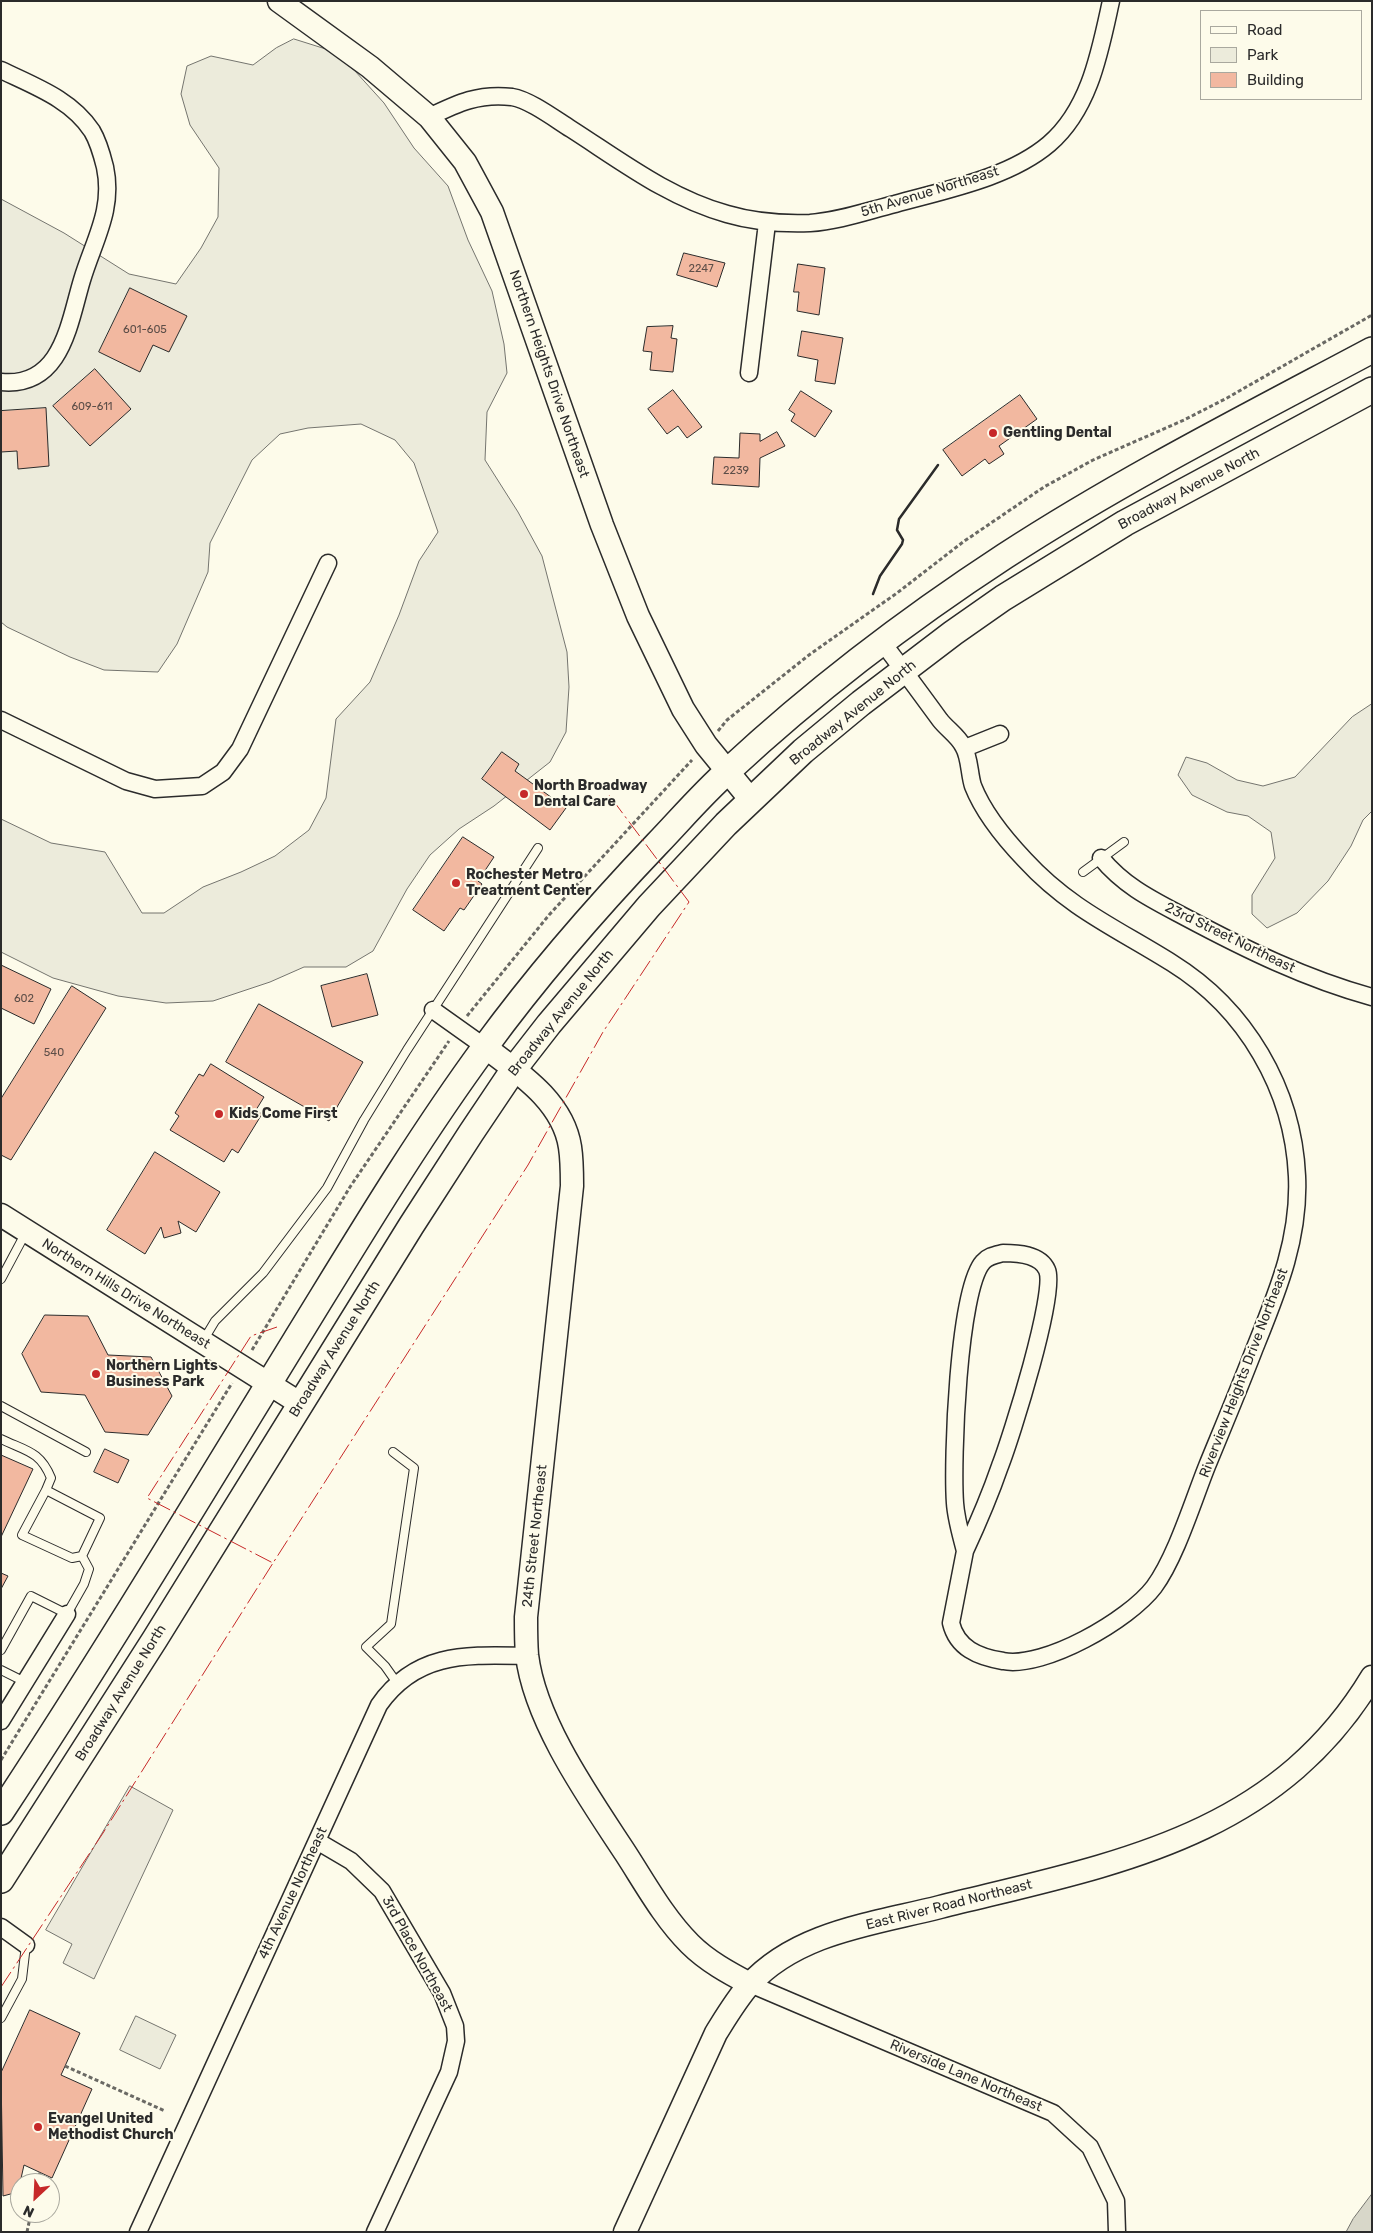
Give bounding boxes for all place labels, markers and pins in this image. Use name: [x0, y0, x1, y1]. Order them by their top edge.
place label: Gentling Dental: [1003, 425, 1112, 441]
marker: Gentling Dental: [987, 427, 999, 439]
place label: North Broadway Dental Care: [534, 778, 647, 810]
marker: North Broadway Dental Care: [518, 788, 530, 800]
place label: Rochester Metro Treatment Center: [466, 867, 591, 900]
marker: Rochester Metro Treatment Center: [450, 877, 462, 889]
place label: Kids Come First: [229, 1106, 338, 1122]
marker: Kids Come First: [213, 1108, 225, 1120]
place label: Northern Lights Business Park: [106, 1358, 218, 1390]
marker: Northern Lights Business Park: [90, 1368, 102, 1380]
place label: Evangel United Methodist Church: [48, 2111, 174, 2144]
marker: Evangel United Methodist Church: [32, 2121, 44, 2133]

